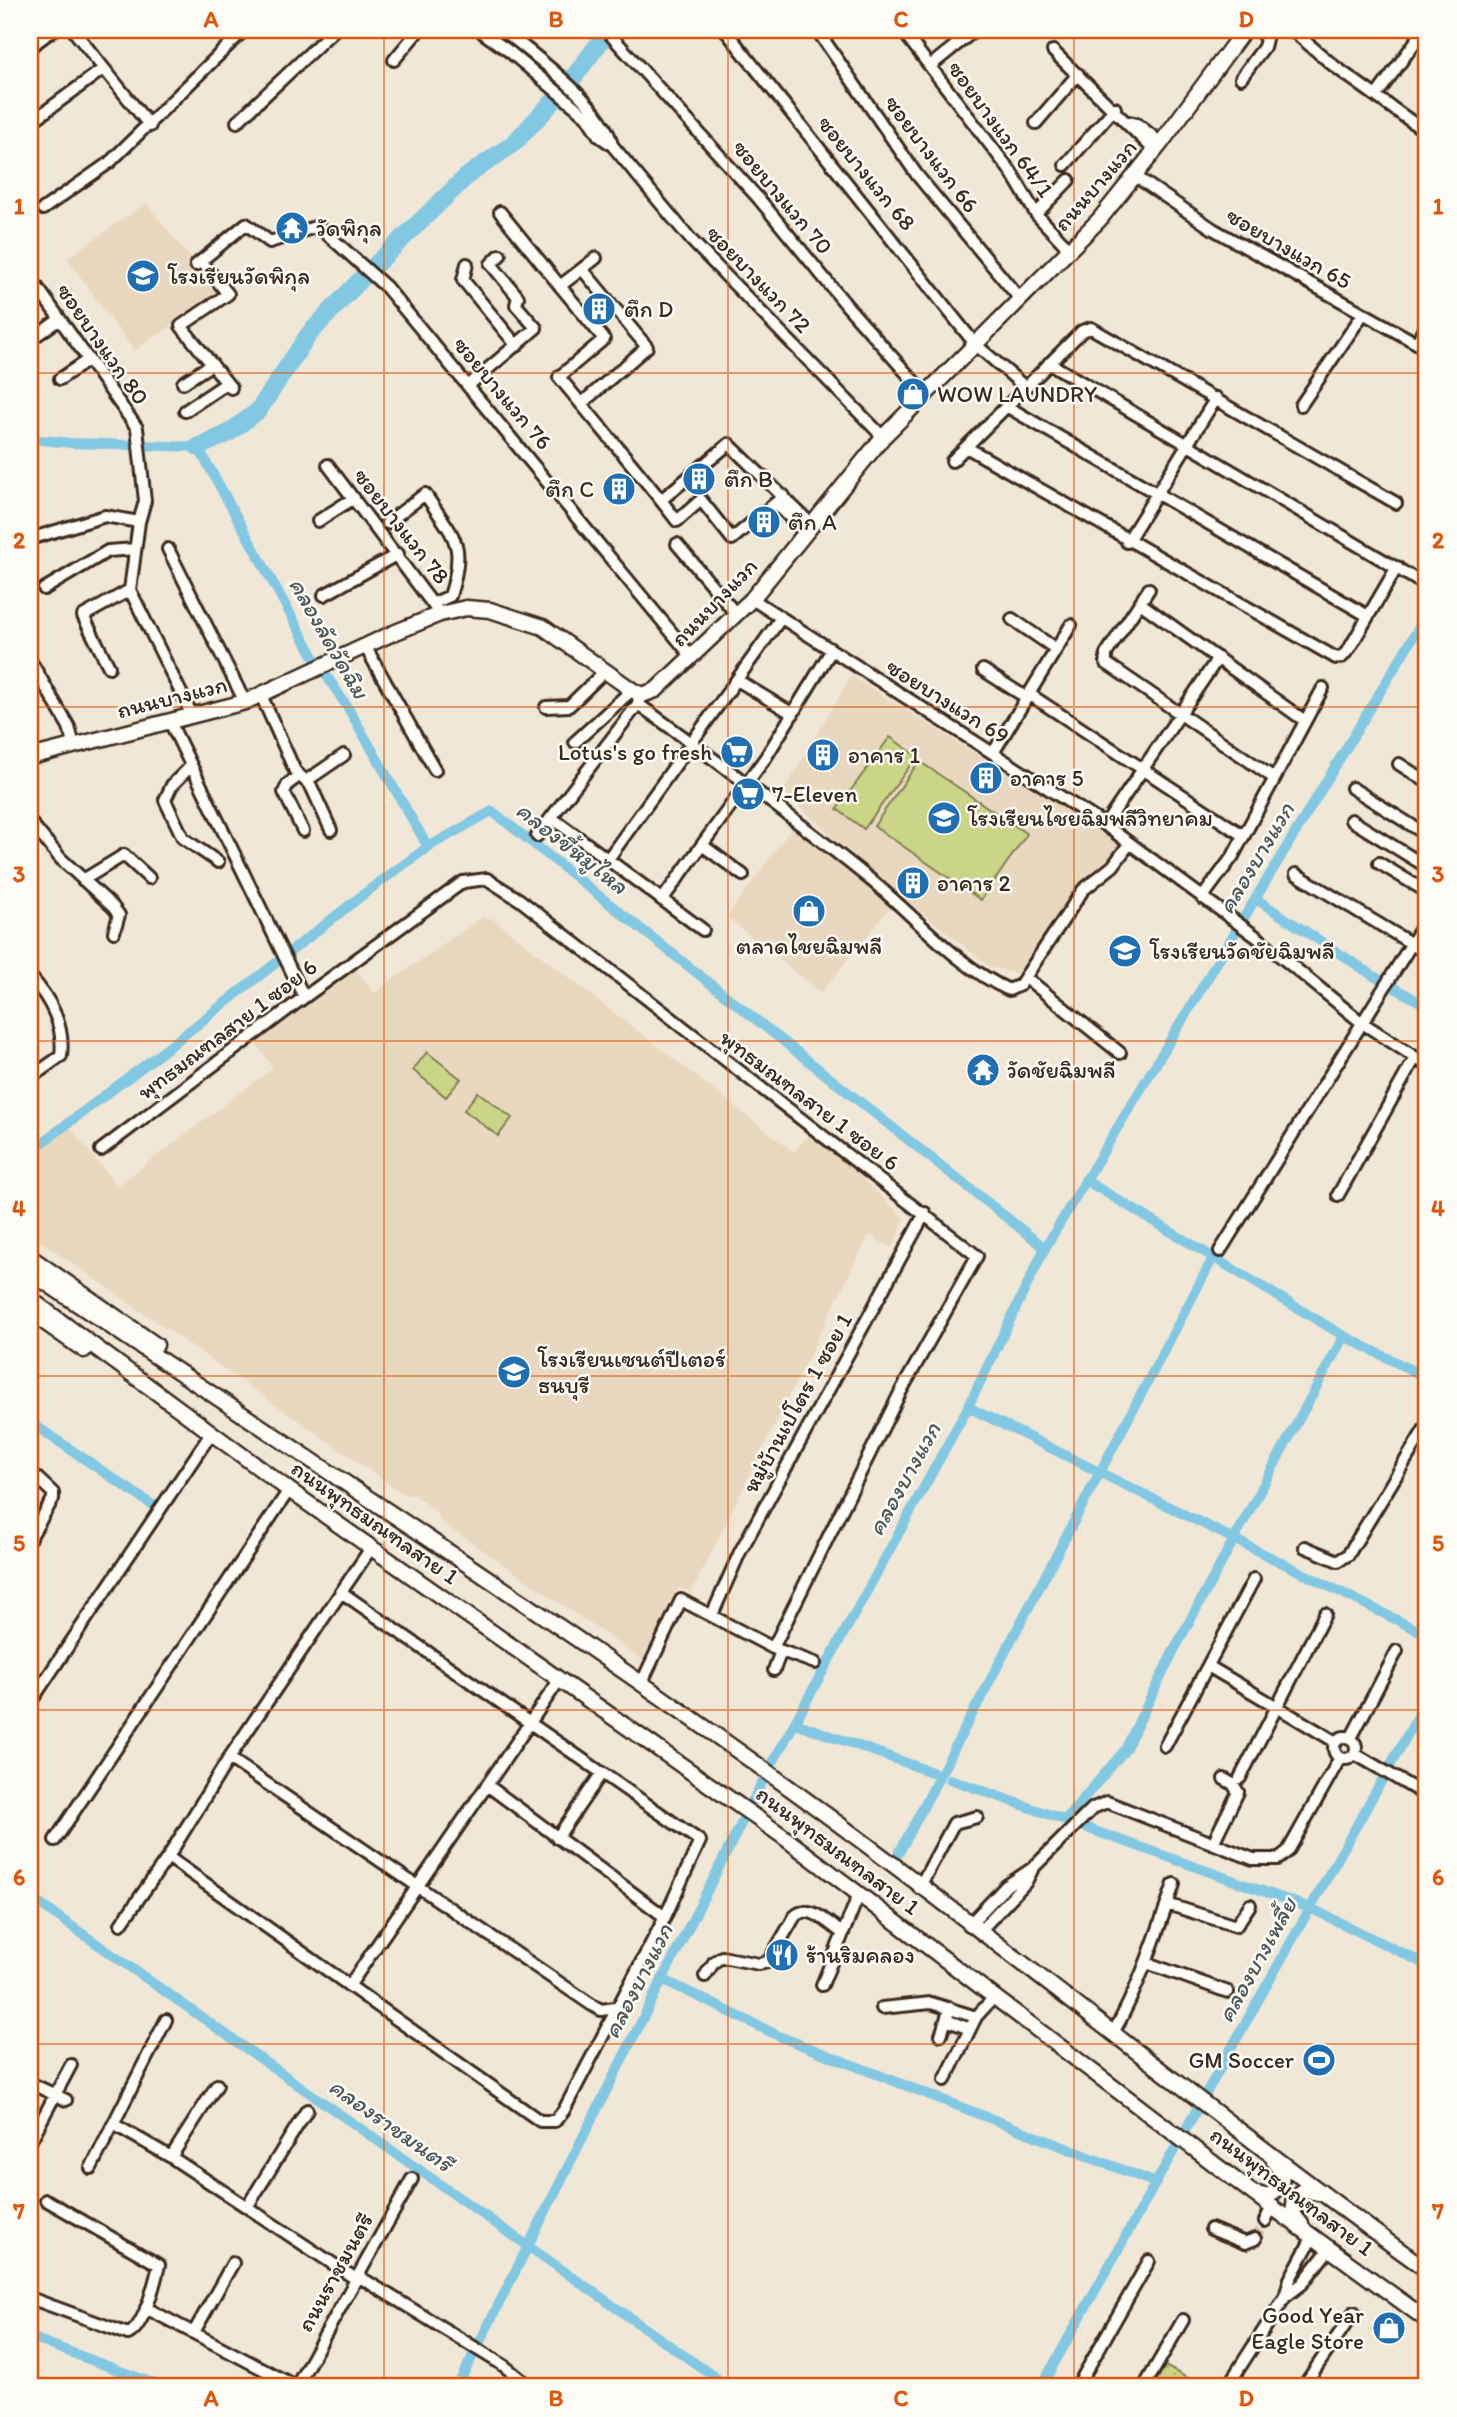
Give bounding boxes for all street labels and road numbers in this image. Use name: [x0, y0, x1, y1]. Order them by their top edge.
street label: ซอยบางแวก 64/1: [942, 55, 1060, 203]
street label: ซอยบางแวก 66: [879, 90, 985, 218]
street label: ซอยบางแวก 68: [812, 110, 922, 236]
street label: ถนนบางแวก: [1047, 133, 1143, 237]
street label: ซอยบางแวก 70: [727, 134, 839, 260]
street label: ซอยบางแวก 65: [1222, 201, 1356, 295]
street label: ซอยบางแวก 72: [701, 219, 817, 339]
street label: ซอยบางแวก 80: [51, 278, 155, 410]
street label: ซอยบางแวก 76: [448, 331, 558, 455]
street label: ซอยบางแวก 78: [348, 463, 456, 589]
street label: ถนนบางแวก: [665, 552, 763, 652]
street label: ซอยบางแวก 69: [881, 652, 1015, 750]
street label: ถนนบางแวก: [114, 670, 230, 724]
street label: พุทธมณฑลสาย 1 ซอย 6: [132, 952, 323, 1107]
street label: พุทธมณฑลสาย 1 ซอย 6: [714, 1023, 905, 1178]
street label: หมู่บ้านเปโตร 1 ซอย 1: [736, 1308, 860, 1499]
street label: ถนนพุทธมณฑลสาย 1: [285, 1454, 464, 1592]
street label: ถนนพุทธมณฑลสาย 1: [749, 1779, 926, 1922]
street label: ถนนพุทธมณฑลสาย 1: [1203, 2120, 1380, 2263]
street label: ถนนราชมนตรี: [291, 2208, 379, 2336]

